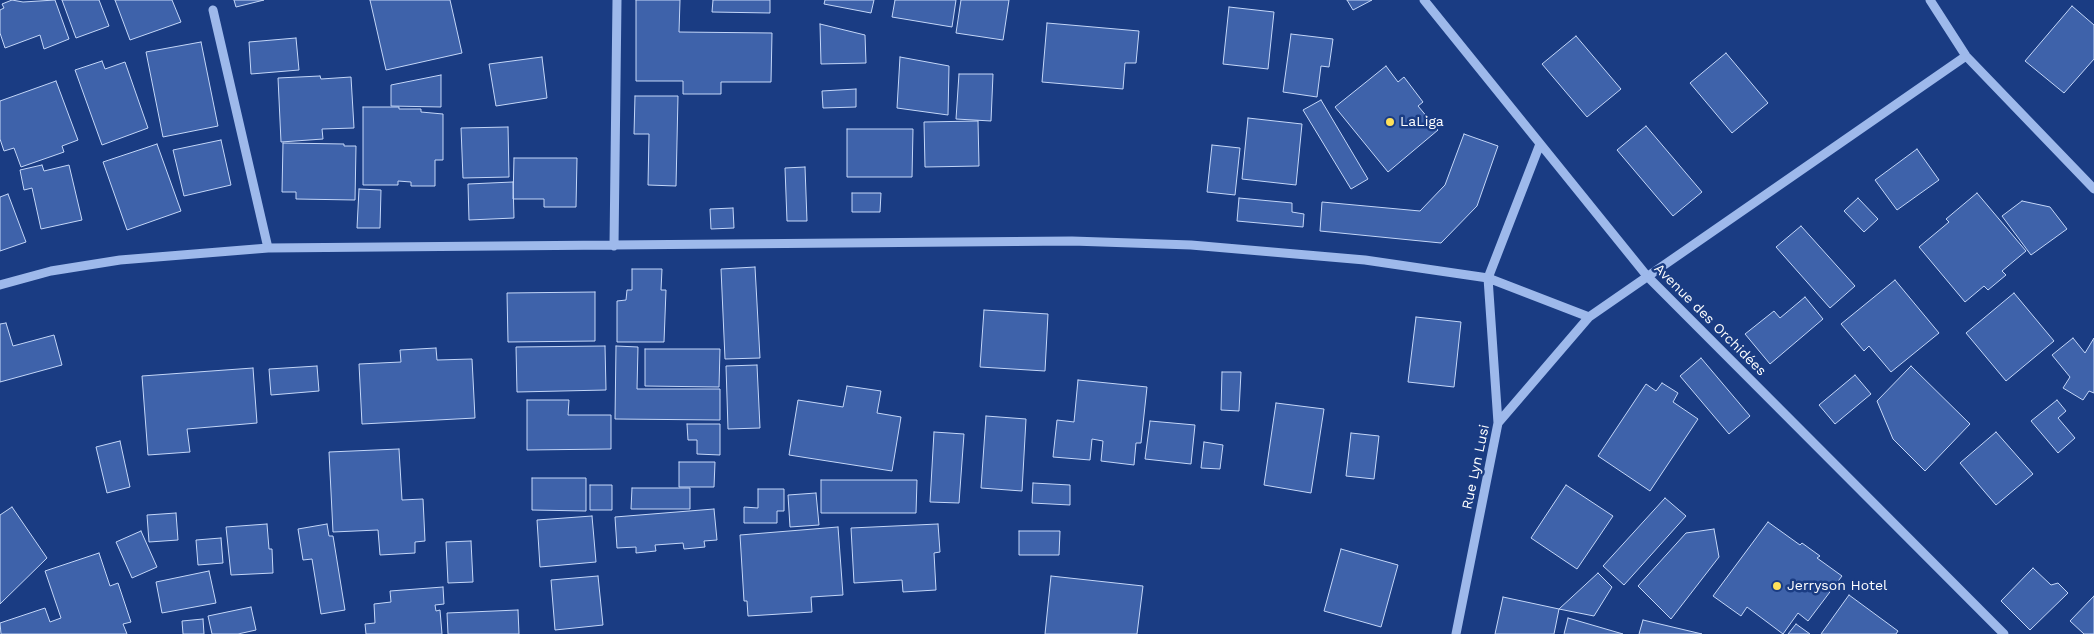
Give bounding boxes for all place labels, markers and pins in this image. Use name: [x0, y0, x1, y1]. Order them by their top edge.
place label: LaLiga: [1400, 114, 1444, 130]
marker: LaLiga: [1384, 116, 1396, 128]
place label: Jerryson Hotel: [1787, 578, 1887, 594]
marker: Jerryson Hotel: [1771, 580, 1783, 592]

